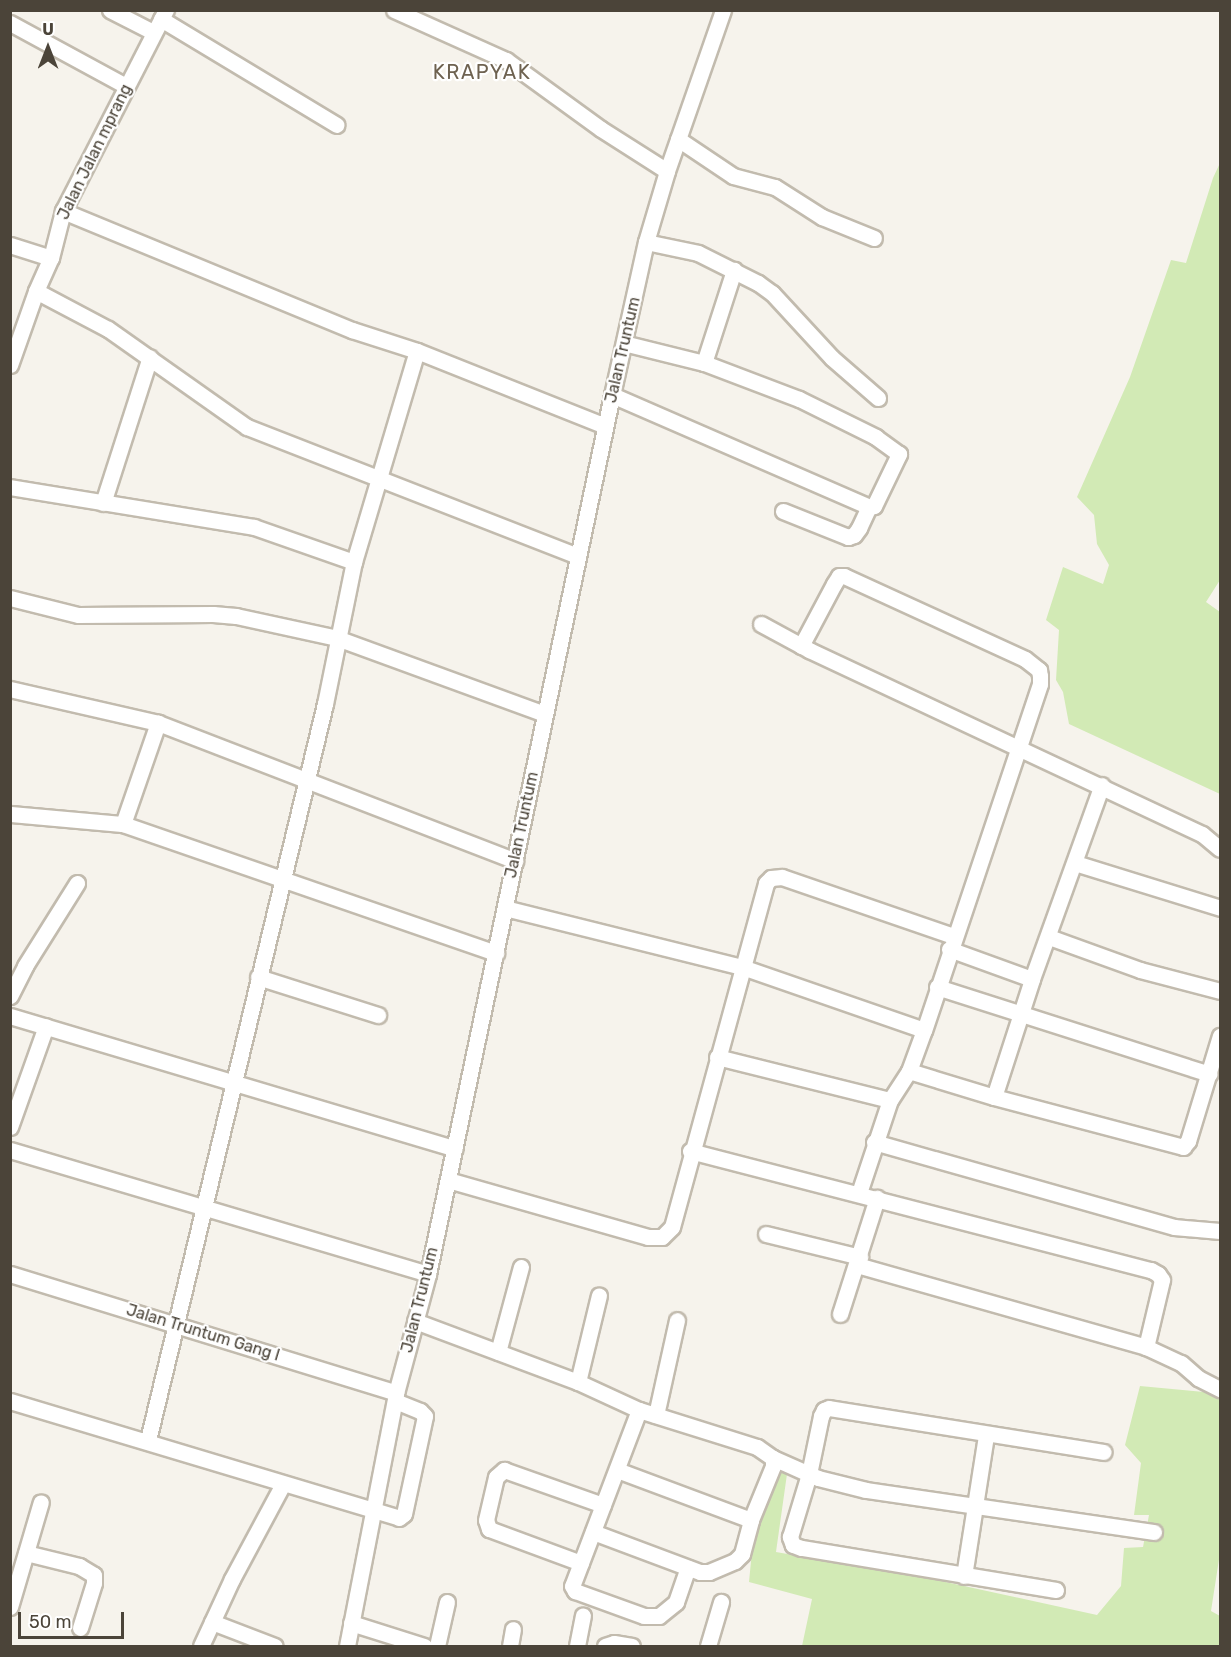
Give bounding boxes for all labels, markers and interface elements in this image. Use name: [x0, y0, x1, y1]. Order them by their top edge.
north arrow: [18, 18, 78, 78]
text: U: [42, 20, 54, 39]
district label: KRAPYAK: [433, 60, 531, 84]
street label: Jalan Jalan mprang: [54, 81, 136, 223]
street label: Jalan Truntum: [601, 295, 645, 405]
street label: Jalan Truntum: [501, 770, 543, 880]
street label: Jalan Truntum: [398, 1245, 442, 1355]
street label: Jalan Truntum Gang I: [124, 1300, 282, 1366]
scale bar: [21, 1600, 128, 1638]
text: 50 m: [29, 1611, 72, 1633]

